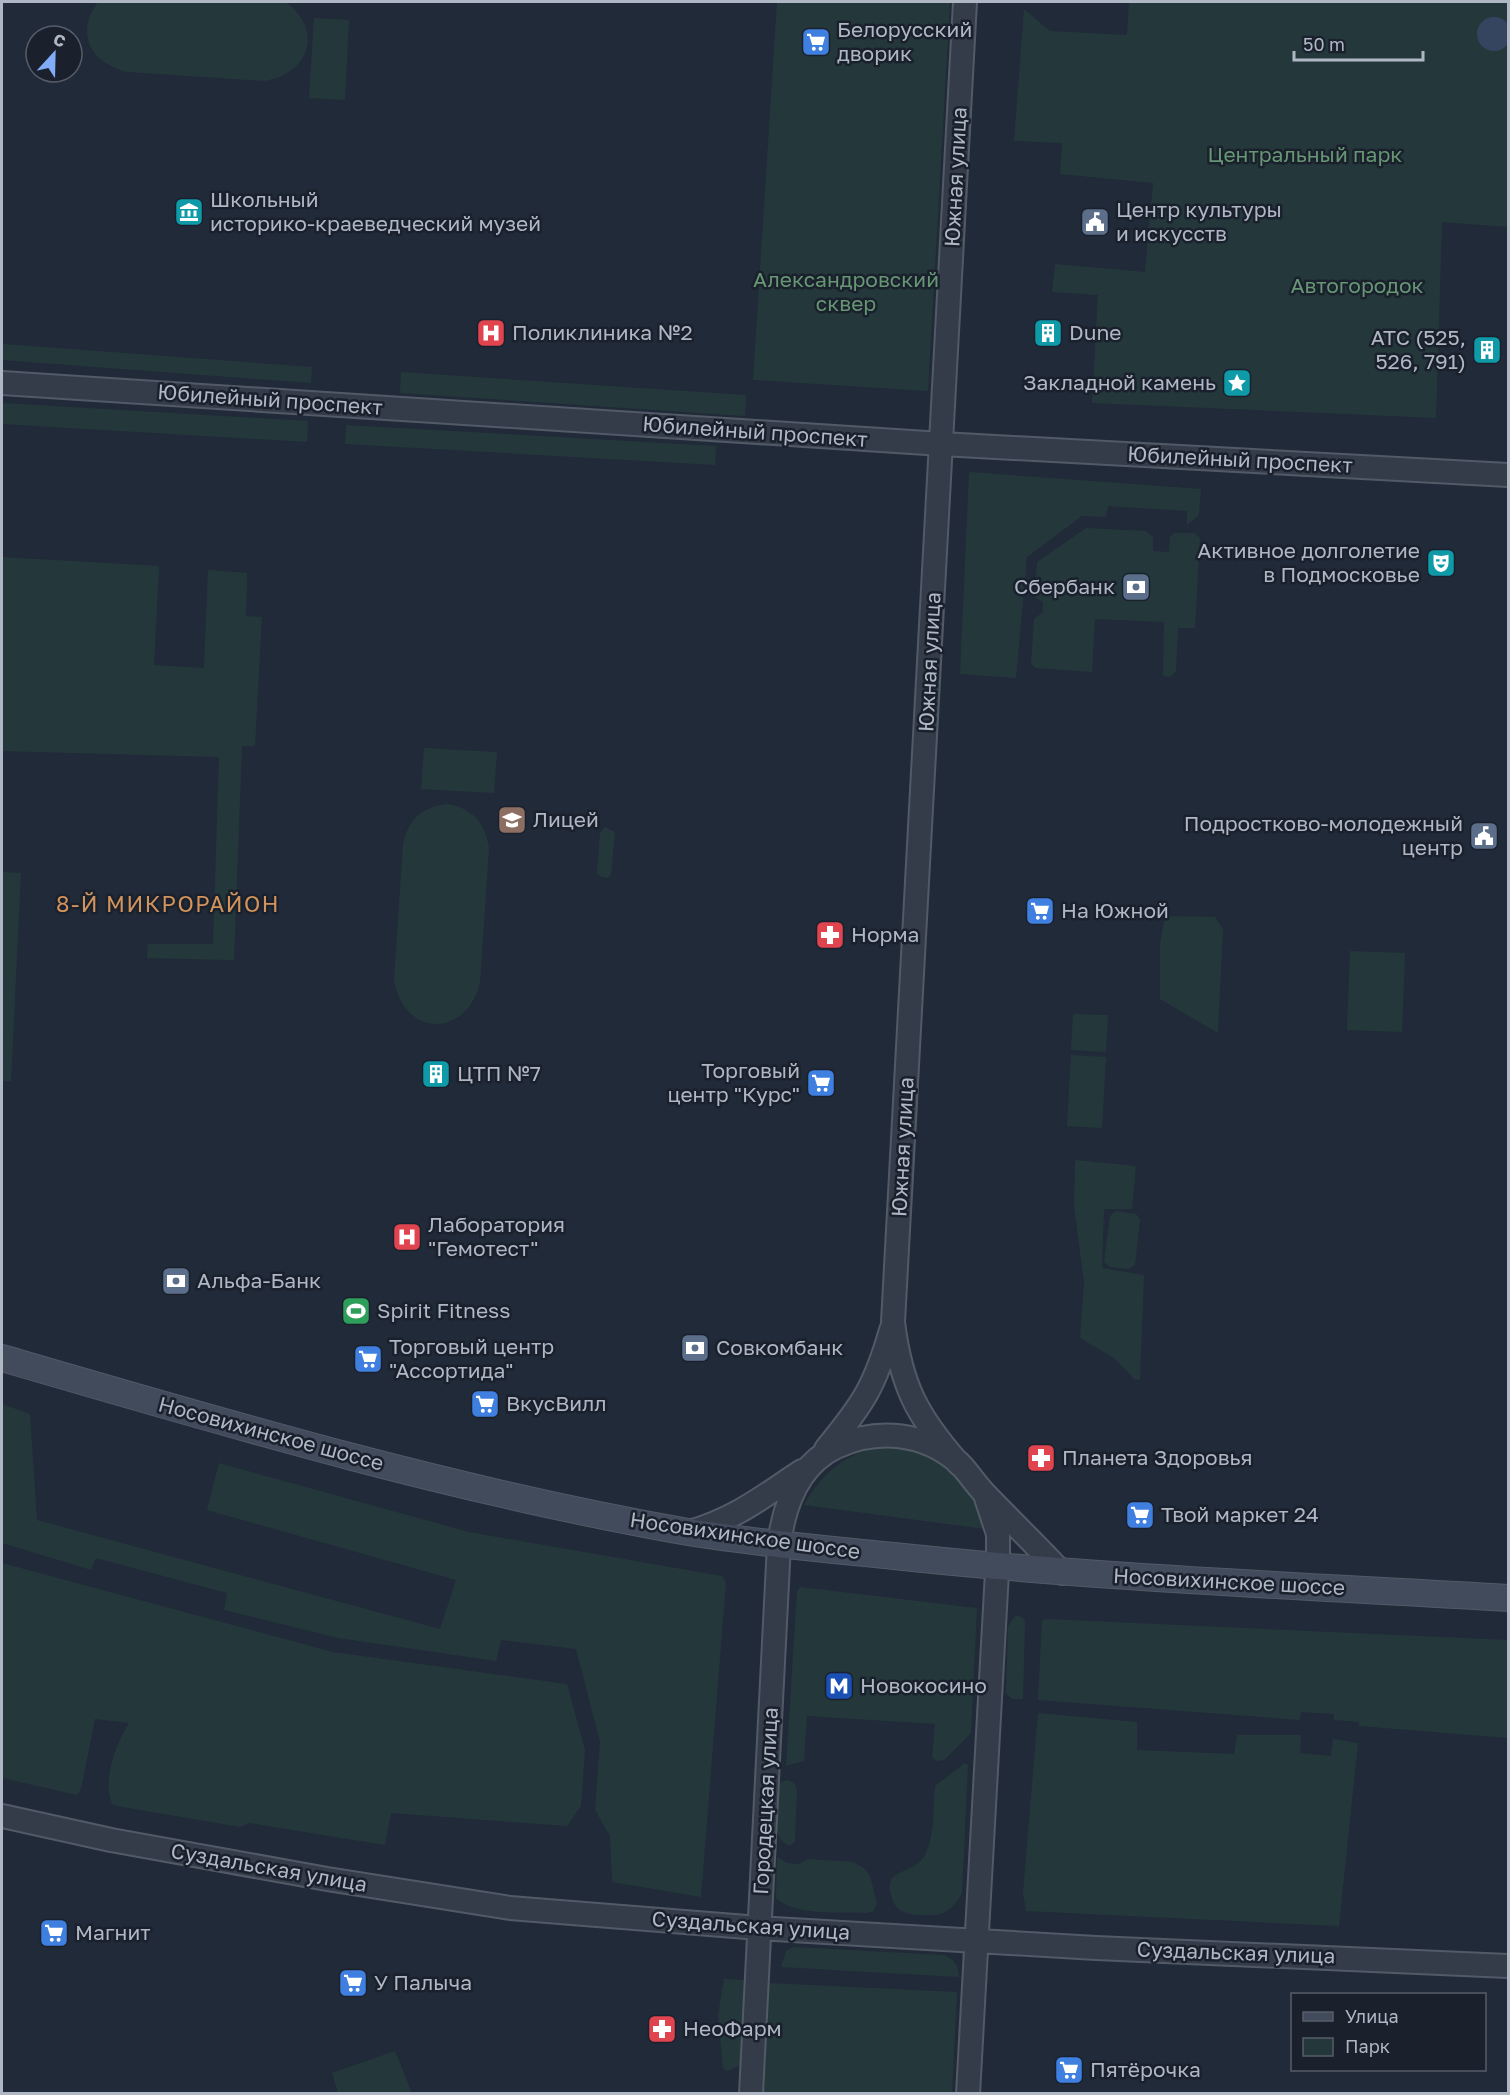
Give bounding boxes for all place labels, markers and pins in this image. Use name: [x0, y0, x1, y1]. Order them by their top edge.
place label: Белорусский дворик: [837, 16, 972, 66]
supermarket icon: Белорусский дворик: [800, 26, 832, 58]
place label: Школьный историко-краеведческий музей: [210, 186, 541, 236]
museum icon: Школьный историко-краеведческий музей: [173, 196, 205, 228]
place label: Центр культуры и искусств: [1116, 196, 1282, 246]
public building icon: Центр культуры и искусств: [1079, 206, 1111, 238]
hospital icon: Поликлиника №2: [475, 317, 507, 349]
building icon: Dune: [1032, 317, 1064, 349]
place label: Поликлиника №2: [512, 319, 693, 345]
place label: Dune: [1069, 319, 1122, 345]
place label: АТС (525, 526, 791): [1371, 324, 1466, 374]
building icon: АТС (525, 526, 791): [1471, 334, 1503, 366]
place icon: Закладной камень: [1221, 367, 1253, 399]
place label: Закладной камень: [1023, 369, 1216, 395]
place label: Активное долголетие в Подмосковье: [1197, 537, 1420, 587]
theatre icon: Активное долголетие в Подмосковье: [1425, 547, 1457, 579]
bank icon: Сбербанк: [1120, 571, 1152, 603]
place label: Сбербанк: [1014, 573, 1115, 599]
school or university icon: Лицей: [496, 804, 528, 836]
place label: Лицей: [533, 806, 599, 832]
place label: Подростково-молодежный центр: [1184, 810, 1463, 860]
public building icon: Подростково-молодежный центр: [1468, 820, 1500, 852]
supermarket icon: На Южной: [1024, 895, 1056, 927]
place label: На Южной: [1061, 897, 1169, 923]
pharmacy icon: Норма: [814, 919, 846, 951]
place label: Норма: [851, 921, 919, 947]
place label: Торговый центр "Курс": [667, 1057, 800, 1107]
building icon: ЦТП №7: [420, 1058, 452, 1090]
place label: ЦТП №7: [457, 1060, 541, 1086]
supermarket icon: Торговый центр "Курс": [805, 1067, 837, 1099]
place label: Лаборатория "Гемотест": [428, 1211, 565, 1261]
hospital icon: Лаборатория "Гемотест": [391, 1221, 423, 1253]
bank icon: Альфа-Банк: [160, 1265, 192, 1297]
place label: Альфа-Банк: [197, 1267, 321, 1293]
sports icon: Spirit Fitness: [340, 1295, 372, 1327]
place label: Spirit Fitness: [377, 1297, 510, 1323]
bank icon: Совкомбанк: [679, 1332, 711, 1364]
place label: Торговый центр "Ассортида": [389, 1333, 554, 1383]
place label: Совкомбанк: [716, 1334, 843, 1360]
supermarket icon: Торговый центр "Ассортида": [352, 1343, 384, 1375]
supermarket icon: ВкусВилл: [469, 1388, 501, 1420]
place label: ВкусВилл: [506, 1390, 607, 1416]
pharmacy icon: Планета Здоровья: [1025, 1442, 1057, 1474]
place label: Планета Здоровья: [1062, 1444, 1253, 1470]
supermarket icon: Твой маркет 24: [1124, 1499, 1156, 1531]
place label: Твой маркет 24: [1161, 1501, 1319, 1527]
metro station icon: Новокосино: [823, 1670, 855, 1702]
place label: Новокосино: [860, 1672, 987, 1698]
supermarket icon: Магнит: [38, 1917, 70, 1949]
place label: Магнит: [75, 1919, 151, 1945]
supermarket icon: У Палыча: [337, 1967, 369, 1999]
place label: У Палыча: [374, 1969, 472, 1995]
pharmacy icon: НеоФарм: [646, 2013, 678, 2045]
place label: НеоФарм: [683, 2015, 782, 2041]
supermarket icon: Пятёрочка: [1053, 2054, 1085, 2086]
place label: Пятёрочка: [1090, 2056, 1201, 2082]

